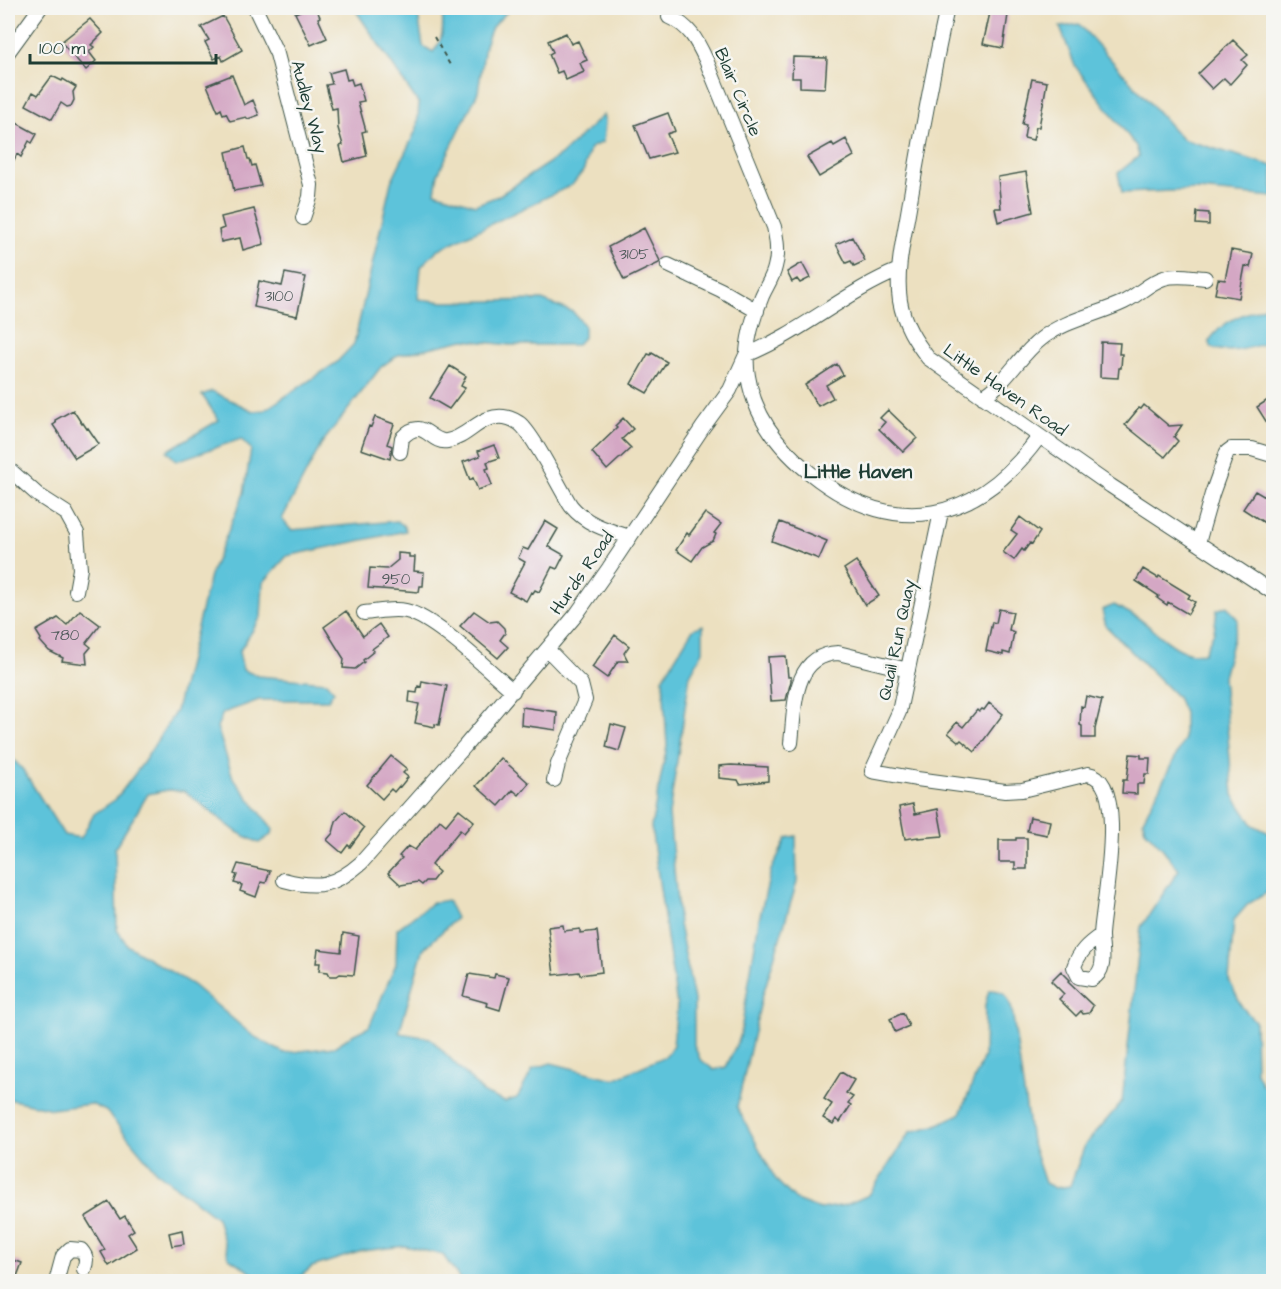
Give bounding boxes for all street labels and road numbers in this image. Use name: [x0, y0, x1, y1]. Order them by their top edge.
street label: Blair Circle: [708, 44, 768, 140]
street label: Audley Way: [284, 58, 333, 157]
street label: Little Haven Road: [938, 338, 1072, 442]
street label: Hurds Road: [544, 526, 620, 620]
street label: Quail Run Quay: [872, 577, 923, 703]

